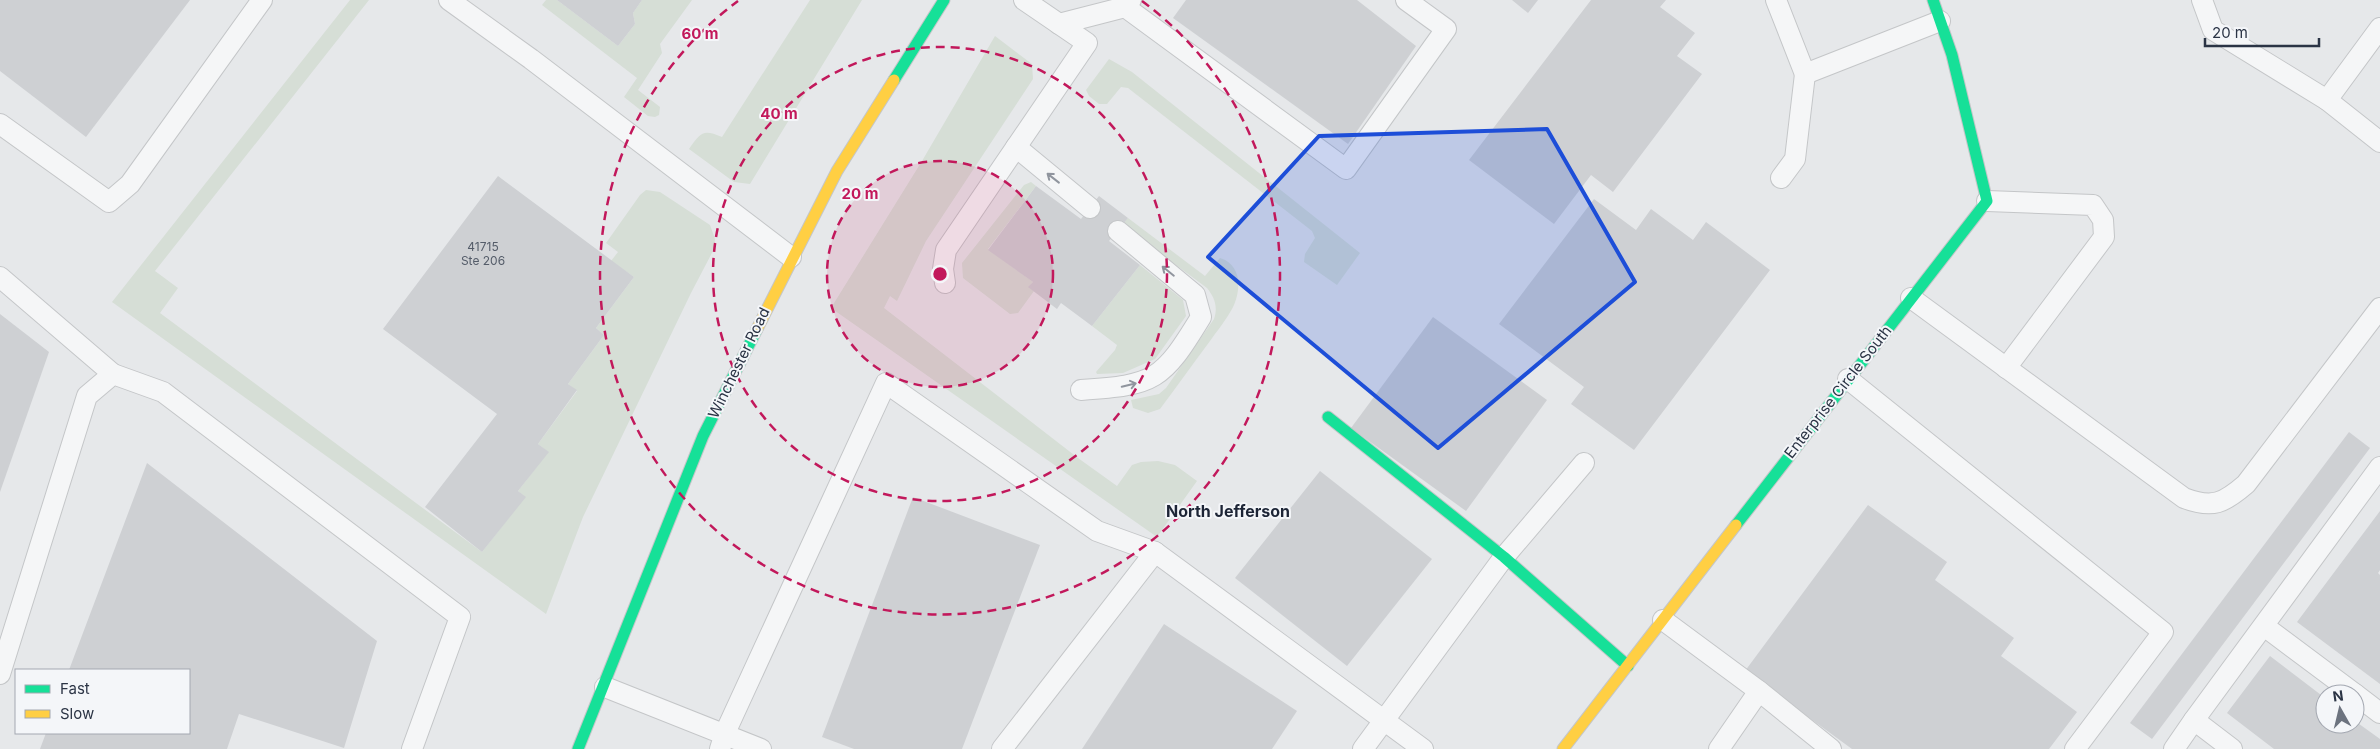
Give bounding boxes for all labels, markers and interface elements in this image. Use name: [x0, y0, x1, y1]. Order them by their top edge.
scale bar: [2205, 15, 2319, 47]
text: 20 m: [2212, 23, 2248, 42]
text: 60 m: [681, 24, 719, 43]
text: 40 m: [760, 104, 798, 123]
one-way arrow: [1046, 173, 1059, 184]
text: 20 m: [842, 184, 878, 203]
house number: 41715 Ste 206: [461, 239, 505, 268]
centre of rings: [931, 265, 949, 283]
one-way arrow: [1162, 265, 1175, 276]
street label: Winchester Road: [704, 304, 774, 421]
street label: Enterprise Circle South: [1780, 322, 1895, 462]
one-way arrow: [1121, 380, 1137, 389]
district label: North Jefferson: [1166, 501, 1290, 521]
legend: [15, 669, 190, 734]
text: Fast: [60, 679, 90, 698]
north arrow: [2315, 684, 2365, 734]
text: N: [2332, 686, 2345, 705]
text: Slow: [60, 704, 94, 723]

